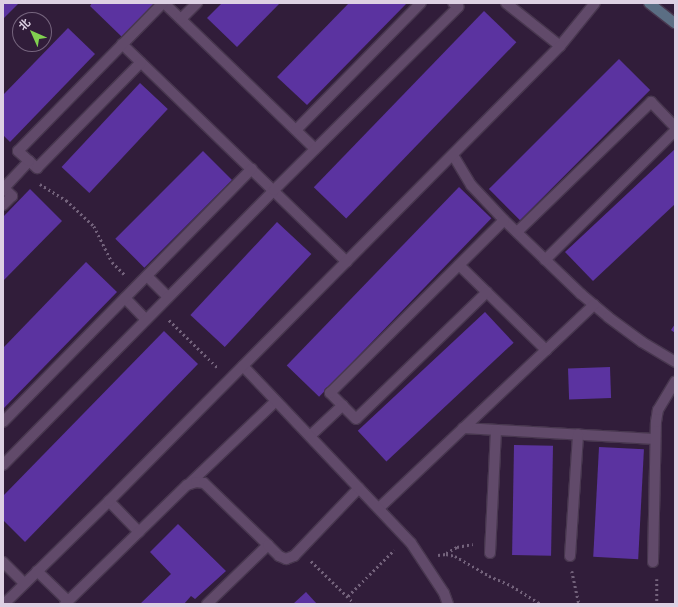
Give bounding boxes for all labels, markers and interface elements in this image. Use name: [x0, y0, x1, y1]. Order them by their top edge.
north arrow: [12, 12, 52, 52]
text: 北: [15, 15, 33, 33]

